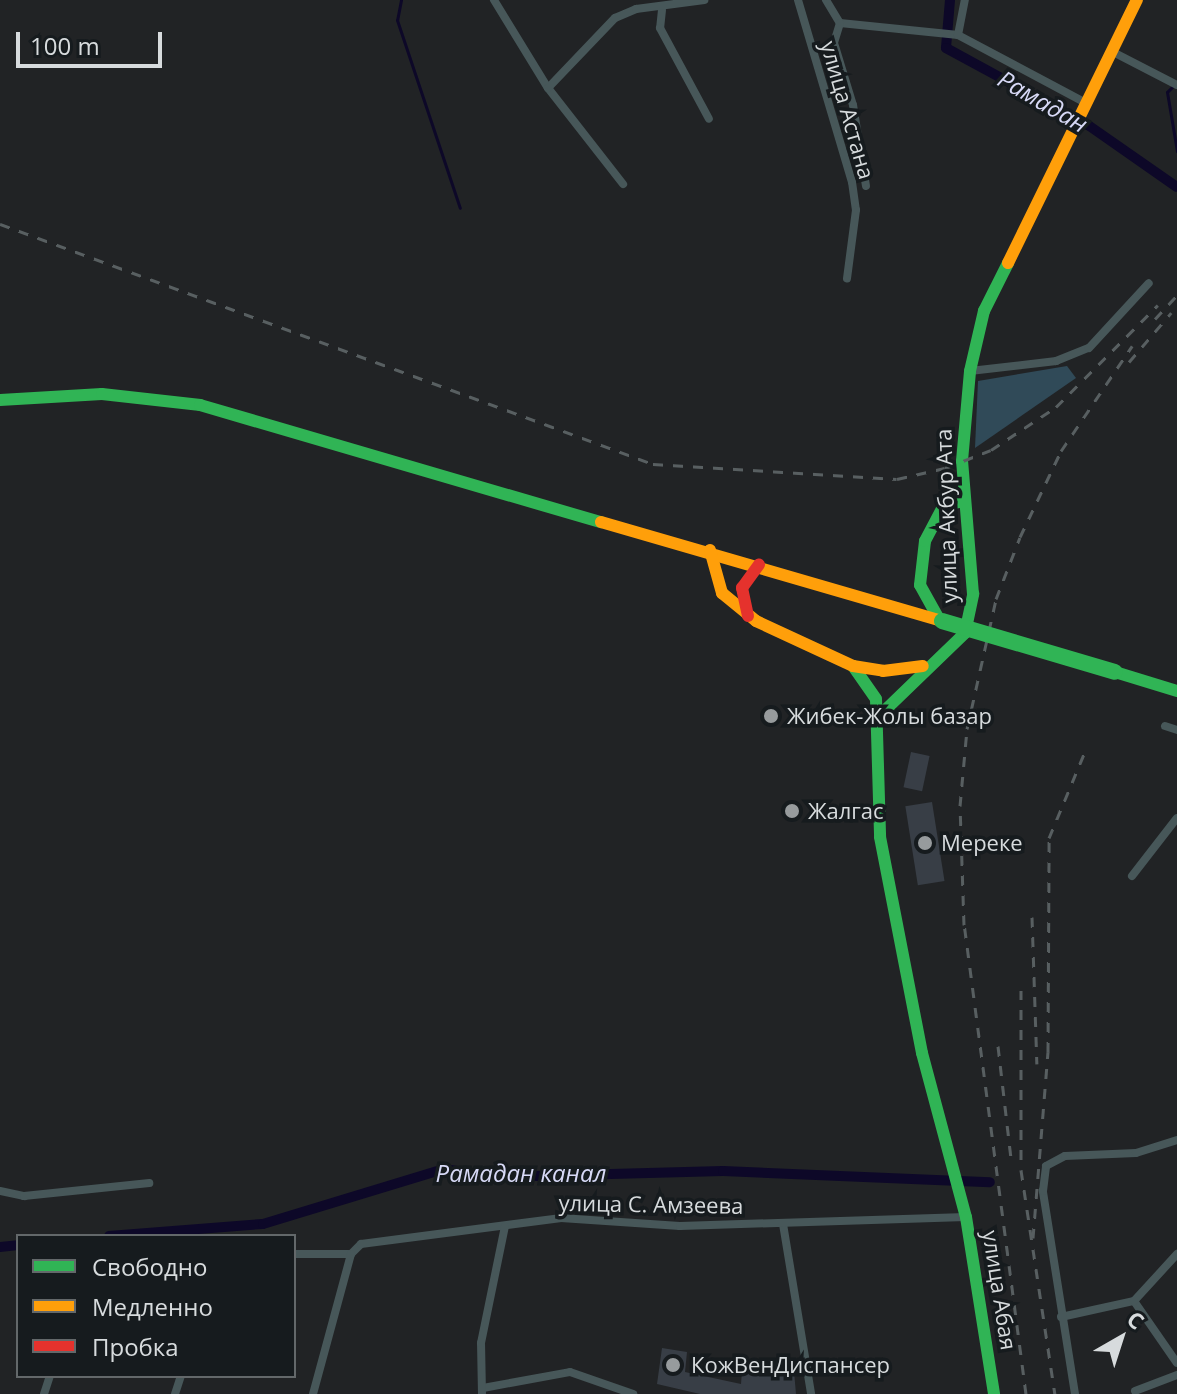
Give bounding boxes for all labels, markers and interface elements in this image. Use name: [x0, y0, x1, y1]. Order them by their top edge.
scale bar: [20, 16, 166, 66]
text: 100 m: [30, 29, 100, 62]
street label: улица Астана: [816, 38, 880, 182]
water label: Рамадан: [993, 64, 1093, 138]
street label: улица Акбур Ата: [930, 428, 962, 604]
place label: Жибек-Жолы базар: [787, 703, 992, 729]
marker: Жибек-Жолы базар: [762, 707, 780, 725]
place label: Жалгас: [808, 798, 884, 824]
marker: Жалгас: [783, 802, 801, 820]
place label: Мереке: [941, 830, 1023, 856]
marker: Мереке: [916, 834, 934, 852]
water label: Рамадан канал: [436, 1159, 606, 1187]
street label: улица С. Амзеева: [558, 1189, 744, 1219]
street label: улица Абая: [978, 1228, 1022, 1352]
legend: [16, 1234, 296, 1378]
text: Свободно: [92, 1250, 207, 1283]
text: Медленно: [92, 1290, 213, 1323]
north arrow: [1081, 1298, 1161, 1378]
text: С: [1121, 1303, 1151, 1335]
text: Пробка: [92, 1330, 179, 1363]
place label: КожВенДиспансер: [691, 1352, 890, 1378]
marker: КожВенДиспансер: [662, 1354, 684, 1376]

